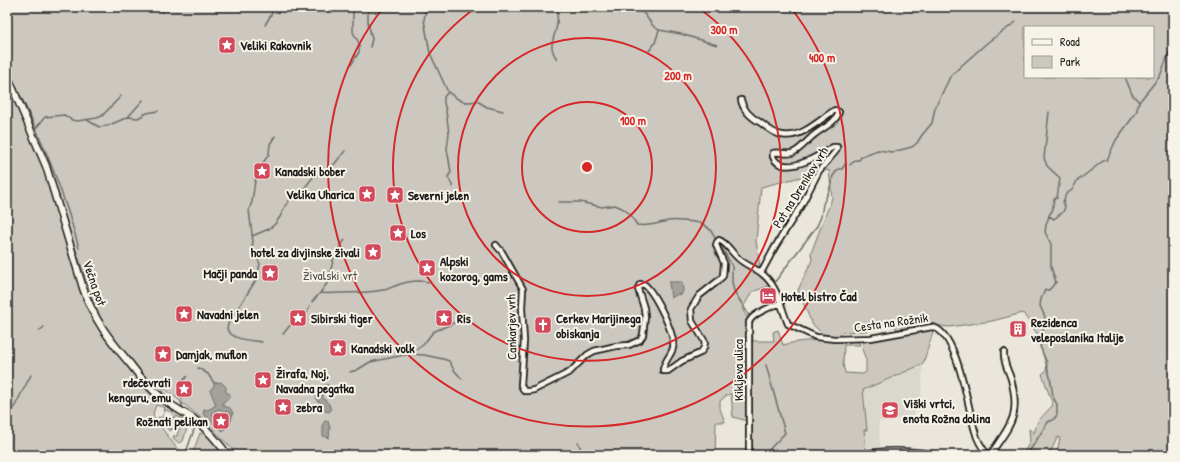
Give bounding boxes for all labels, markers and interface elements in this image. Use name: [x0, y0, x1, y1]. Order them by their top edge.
text: 300 m: [710, 21, 738, 38]
legend: [1024, 26, 1154, 78]
text: Road: [1060, 33, 1080, 50]
place icon: Veliki Rakovnik: [217, 35, 237, 55]
place label: Veliki Rakovnik: [240, 36, 312, 54]
text: 400 m: [809, 49, 835, 66]
text: Park: [1060, 53, 1080, 70]
text: 200 m: [664, 67, 692, 84]
text: 100 m: [620, 112, 646, 129]
street label: Pot na Drenikov vrh: [768, 143, 832, 231]
centre of rings: [580, 160, 594, 174]
place icon: Kanadski bober: [252, 161, 272, 181]
place label: Kanadski bober: [275, 162, 346, 180]
place icon: Velika Uharica: [357, 184, 377, 204]
place label: Velika Uharica: [286, 185, 355, 203]
place icon: Severni jelen: [385, 185, 405, 205]
place label: Severni jelen: [408, 186, 469, 204]
place icon: Los: [388, 223, 408, 243]
place label: Los: [411, 224, 426, 242]
place icon: hotel za divjinske živali: [363, 242, 383, 262]
place label: hotel za divjinske živali: [251, 243, 360, 261]
place label: Alpski kozorog, gams: [440, 252, 508, 286]
street label: Večna pot: [79, 258, 111, 309]
place icon: Alpski kozorog, gams: [417, 258, 437, 278]
place icon: Mačji panda: [260, 263, 280, 283]
place label: Mačji panda: [203, 264, 258, 283]
park label: Živalski vrt: [303, 266, 358, 284]
hotel icon: Hotel bistro Čad: [758, 286, 778, 306]
place label: Hotel bistro Čad: [781, 287, 858, 305]
street label: Cankarjev vrh: [501, 293, 521, 360]
place icon: Navadni jelen: [174, 304, 194, 324]
place label: Navadni jelen: [197, 305, 259, 323]
place icon: Sibirski tiger: [288, 308, 308, 328]
place icon: Ris: [434, 308, 454, 328]
street label: Cesta na Rožnik: [853, 308, 930, 336]
place label: Sibirski tiger: [311, 309, 374, 328]
place label: Ris: [457, 309, 471, 327]
place label: Cerkev Marijinega obiskanja: [556, 309, 642, 342]
place label: Rezidenca veleposlanika Italije: [1030, 313, 1125, 347]
church icon: Cerkev Marijinega obiskanja: [533, 315, 553, 335]
building icon: Rezidenca veleposlanika Italije: [1008, 319, 1028, 339]
place icon: Kanadski volk: [328, 338, 348, 358]
place label: Kanadski volk: [351, 339, 415, 357]
street label: Kikljeva ulica: [729, 339, 747, 401]
place icon: Damjak, muflon: [153, 344, 173, 364]
place label: Damjak, muflon: [176, 345, 247, 363]
place label: Žirafa, Noj, Navadna pegatka: [276, 364, 355, 398]
place icon: Žirafa, Noj, Navadna pegatka: [253, 370, 273, 390]
place label: rdečevrati kenguru, emu: [109, 373, 172, 407]
place icon: rdečevrati kenguru, emu: [174, 379, 194, 399]
place label: Viški vrtci, enota Rožna dolina: [903, 394, 991, 427]
place icon: zebra: [273, 397, 293, 417]
place label: zebra: [296, 398, 323, 416]
school or university icon: Viški vrtci, enota Rožna dolina: [880, 400, 900, 420]
place icon: Rožnati pelikan: [211, 411, 231, 431]
place label: Rožnati pelikan: [136, 412, 208, 431]

